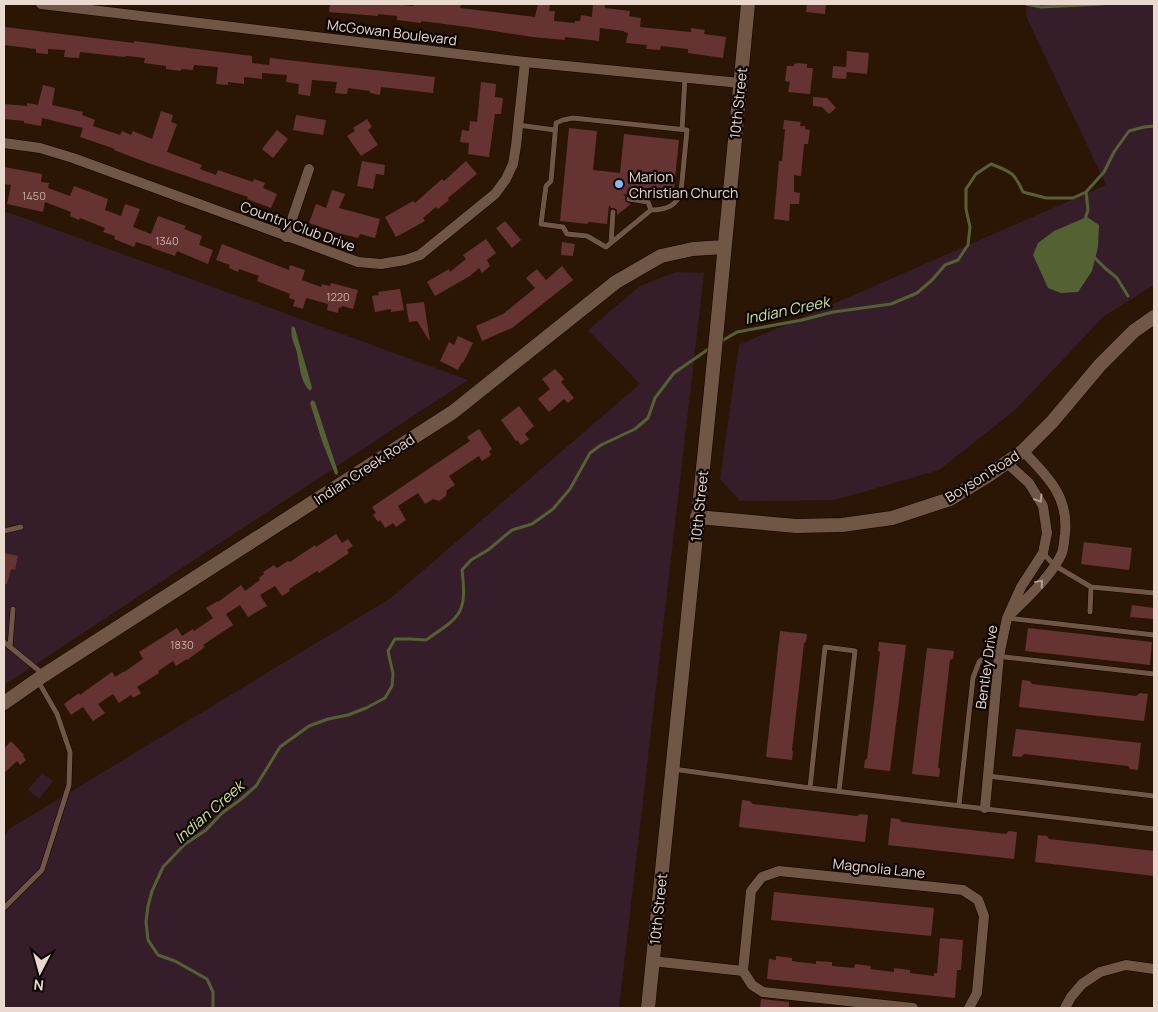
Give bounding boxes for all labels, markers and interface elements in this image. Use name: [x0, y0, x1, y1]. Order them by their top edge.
street label: McGowan Boulevard: [326, 15, 458, 49]
street label: 10th Street: [725, 66, 751, 140]
place label: Marion Christian Church: [629, 167, 738, 202]
marker: Marion Christian Church: [613, 178, 625, 190]
house number: 1450: [22, 188, 46, 203]
street label: Country Club Drive: [238, 196, 358, 256]
house number: 1340: [155, 233, 179, 248]
house number: 1220: [326, 289, 350, 304]
water label: Indian Creek: [743, 290, 834, 329]
street label: Indian Creek Road: [310, 429, 418, 509]
street label: Boyson Road: [941, 446, 1023, 506]
street label: 10th Street: [686, 469, 712, 543]
one-way arrow: [1032, 494, 1042, 503]
one-way arrow: [1035, 579, 1044, 588]
street label: Bentley Drive: [971, 624, 1001, 710]
house number: 1830: [170, 637, 194, 652]
water label: Indian Creek: [170, 774, 250, 848]
street label: Magnolia Lane: [832, 854, 926, 882]
street label: 10th Street: [645, 872, 671, 946]
north arrow: [15, 947, 65, 997]
text: N: [33, 975, 45, 995]

